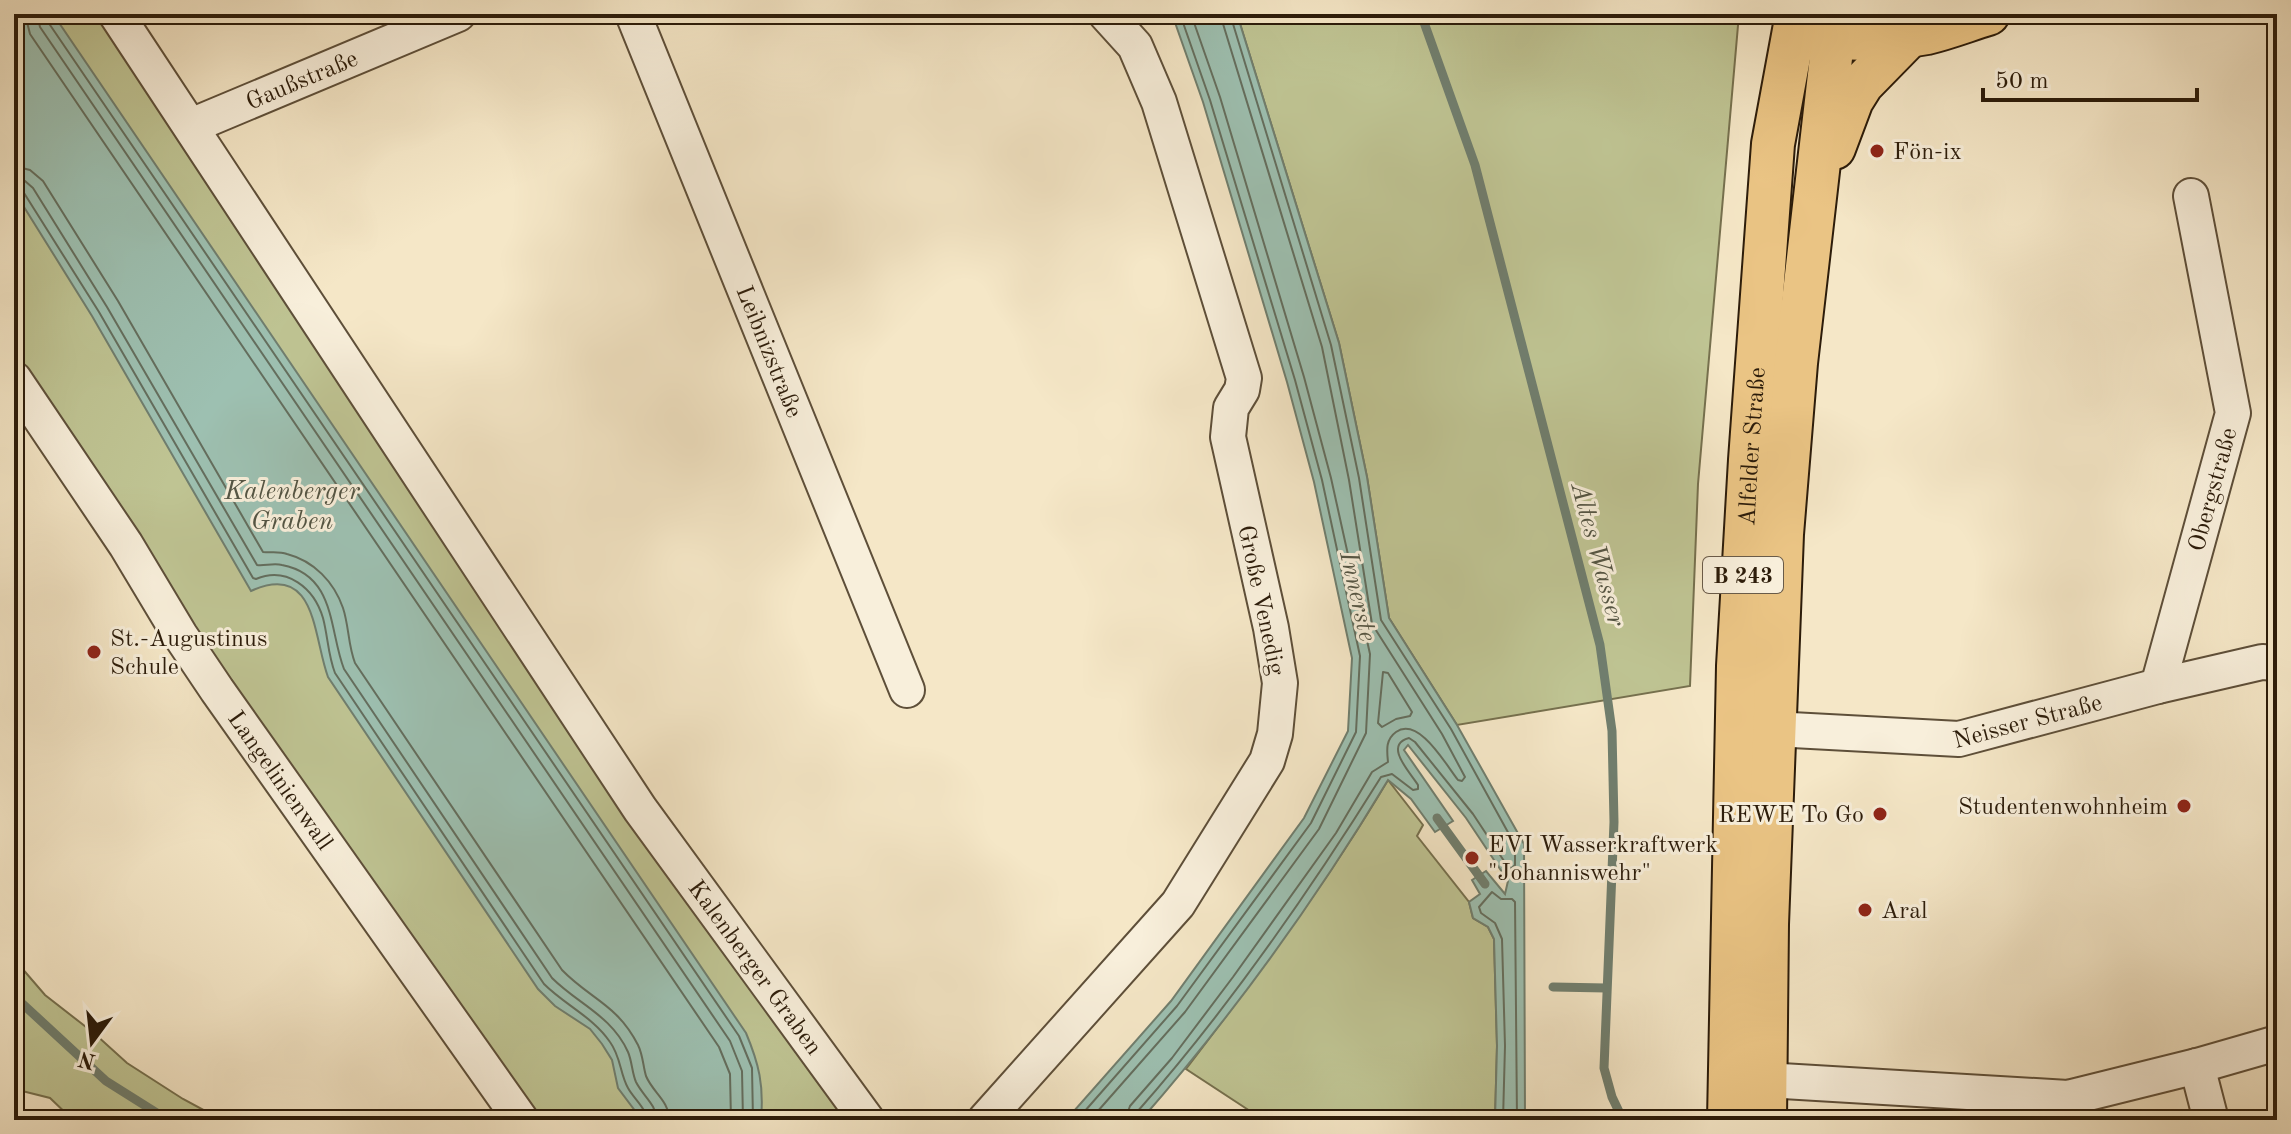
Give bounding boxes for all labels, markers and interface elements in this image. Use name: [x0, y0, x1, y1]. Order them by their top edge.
street label: Gaußstraße: [243, 47, 362, 115]
scale bar: [1983, 52, 2197, 102]
text: 50 m: [1995, 70, 2049, 94]
place label: Fön-ix: [1893, 141, 1962, 165]
marker: Fön-ix: [1868, 142, 1886, 160]
street label: Leibnizstraße: [730, 283, 805, 422]
street label: Alfelder Straße: [1736, 366, 1771, 527]
street label: Obergstraße: [2186, 425, 2242, 554]
water label: Altes Wasser: [1565, 478, 1629, 630]
water label: Kalenberger Graben: [223, 479, 360, 535]
street label: Große Venedig: [1232, 523, 1288, 678]
water label: Innerste: [1334, 548, 1380, 644]
road number: B 243: [1703, 557, 1783, 593]
place label: St.-Augustinus Schule: [110, 628, 267, 680]
marker: St.-Augustinus Schule: [85, 643, 103, 661]
street label: Neisser Straße: [1951, 691, 2105, 754]
street label: Langelinienwall: [222, 707, 336, 855]
place label: Studentenwohnheim: [1958, 796, 2168, 820]
marker: Studentenwohnheim: [2175, 797, 2193, 815]
place label: REWE To Go: [1718, 804, 1864, 828]
marker: REWE To Go: [1871, 805, 1889, 823]
place label: EVI Wasserkraftwerk "Johanniswehr": [1488, 834, 1718, 886]
marker: EVI Wasserkraftwerk "Johanniswehr": [1463, 849, 1481, 867]
street label: Kalenberger Graben: [682, 877, 825, 1060]
place label: Aral: [1881, 900, 1928, 924]
marker: Aral: [1856, 901, 1874, 919]
north arrow: [52, 1002, 132, 1082]
text: N: [76, 1047, 98, 1072]

